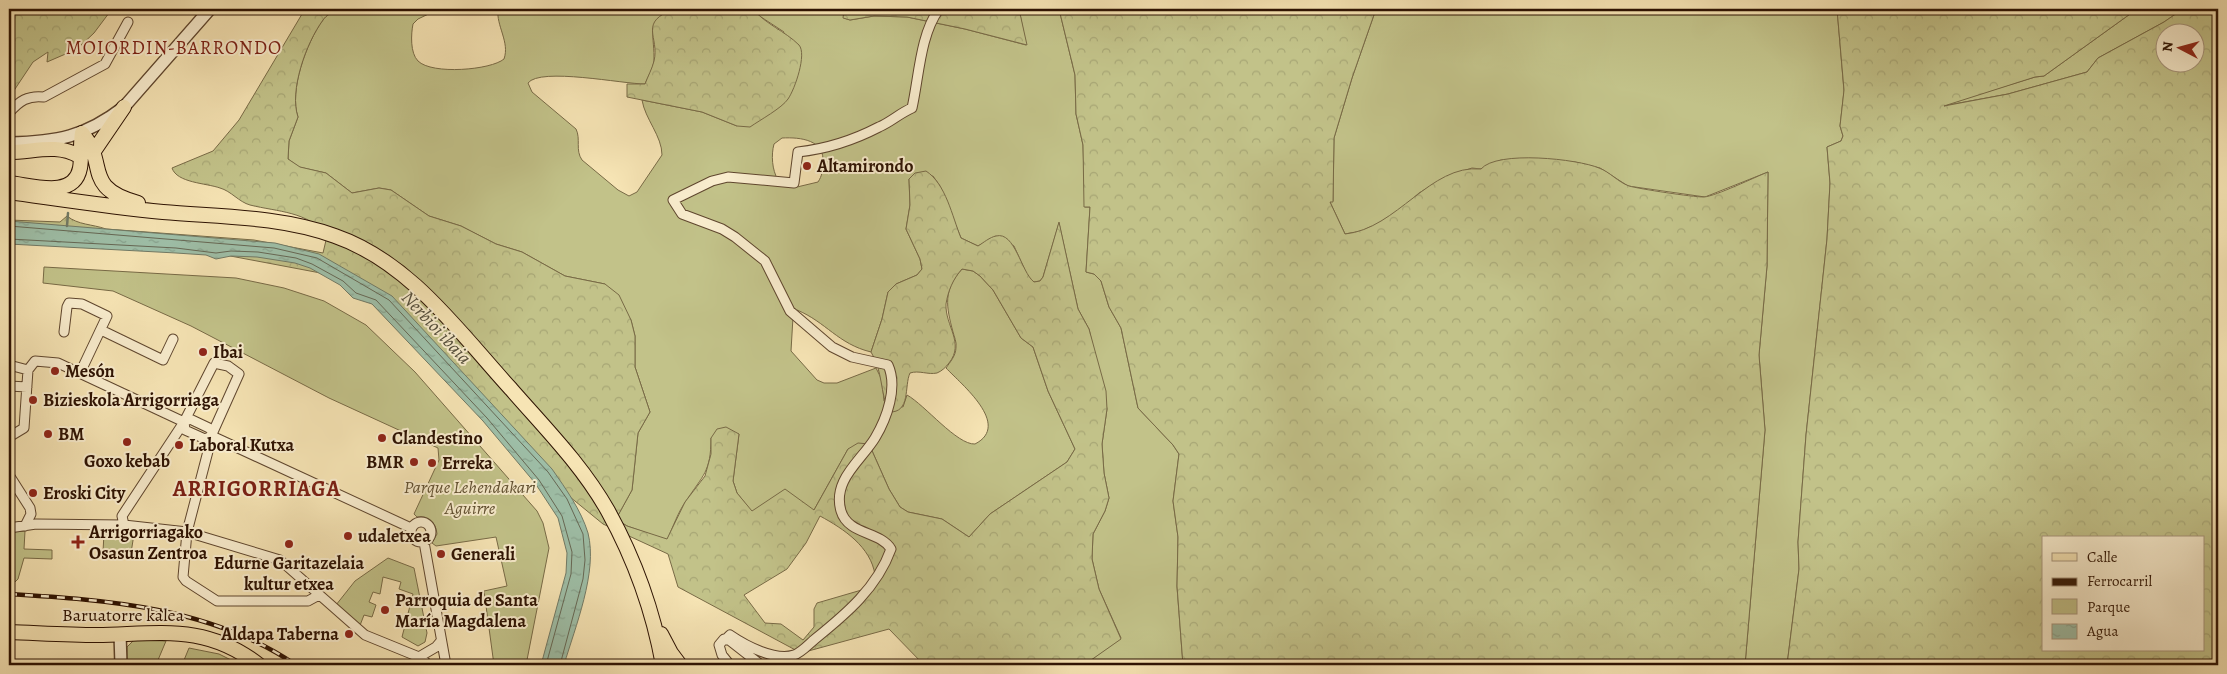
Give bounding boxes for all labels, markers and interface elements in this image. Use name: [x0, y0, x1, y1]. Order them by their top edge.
north arrow: [2154, 22, 2204, 72]
district label: MOIORDIN-BARRONDO: [66, 35, 282, 61]
text: N: [2158, 41, 2178, 53]
place label: Altamirondo: [816, 154, 913, 178]
marker: Altamirondo: [801, 160, 813, 172]
water label: Nerbioi ibaia: [395, 285, 477, 370]
place label: Ibai: [213, 340, 243, 364]
marker: Ibai: [197, 346, 209, 358]
place label: Mesón: [65, 359, 115, 383]
marker: Mesón: [49, 365, 61, 377]
place label: Bizieskola Arrigorriaga: [43, 388, 219, 412]
marker: Bizieskola Arrigorriaga: [27, 394, 39, 406]
place label: BM: [58, 422, 84, 446]
place label: Clandestino: [392, 426, 483, 450]
marker: BM: [42, 428, 54, 440]
marker: Clandestino: [376, 432, 388, 444]
place label: Laboral Kutxa: [189, 433, 294, 457]
marker: Goxo kebab: [121, 436, 133, 448]
marker: Laboral Kutxa: [173, 439, 185, 451]
place label: Goxo kebab: [84, 449, 170, 473]
place label: BMR: [366, 450, 404, 474]
place label: Erreka: [442, 451, 493, 475]
marker: BMR: [408, 456, 420, 468]
marker: Erreka: [426, 457, 438, 469]
district label: ARRIGORRIAGA: [172, 474, 341, 504]
park label: Parque Lehendakari Aguirre: [404, 475, 536, 520]
place label: Eroski City: [43, 481, 126, 505]
marker: Eroski City: [27, 487, 39, 499]
place label: Arrigorriagako Osasun Zentroa: [88, 520, 208, 565]
place label: udaletxea: [358, 524, 431, 548]
marker: udaletxea: [342, 530, 354, 542]
marker: Arrigorriagako Osasun Zentroa: [71, 535, 85, 549]
legend: [2042, 536, 2204, 652]
marker: Edurne Garitazelaia kultur etxea: [283, 538, 295, 550]
place label: Generali: [451, 542, 515, 566]
text: Calle: [2087, 547, 2118, 567]
marker: Generali: [435, 548, 447, 560]
place label: Edurne Garitazelaia kultur etxea: [214, 551, 364, 596]
text: Ferrocarril: [2087, 571, 2152, 591]
place label: Parroquia de Santa María Magdalena: [395, 588, 538, 633]
text: Parque: [2087, 597, 2130, 617]
street label: Baruatorre kalea: [62, 603, 185, 627]
marker: Parroquia de Santa María Magdalena: [379, 604, 391, 616]
text: Agua: [2086, 621, 2118, 641]
place label: Aldapa Taberna: [220, 622, 339, 646]
marker: Aldapa Taberna: [343, 628, 355, 640]

